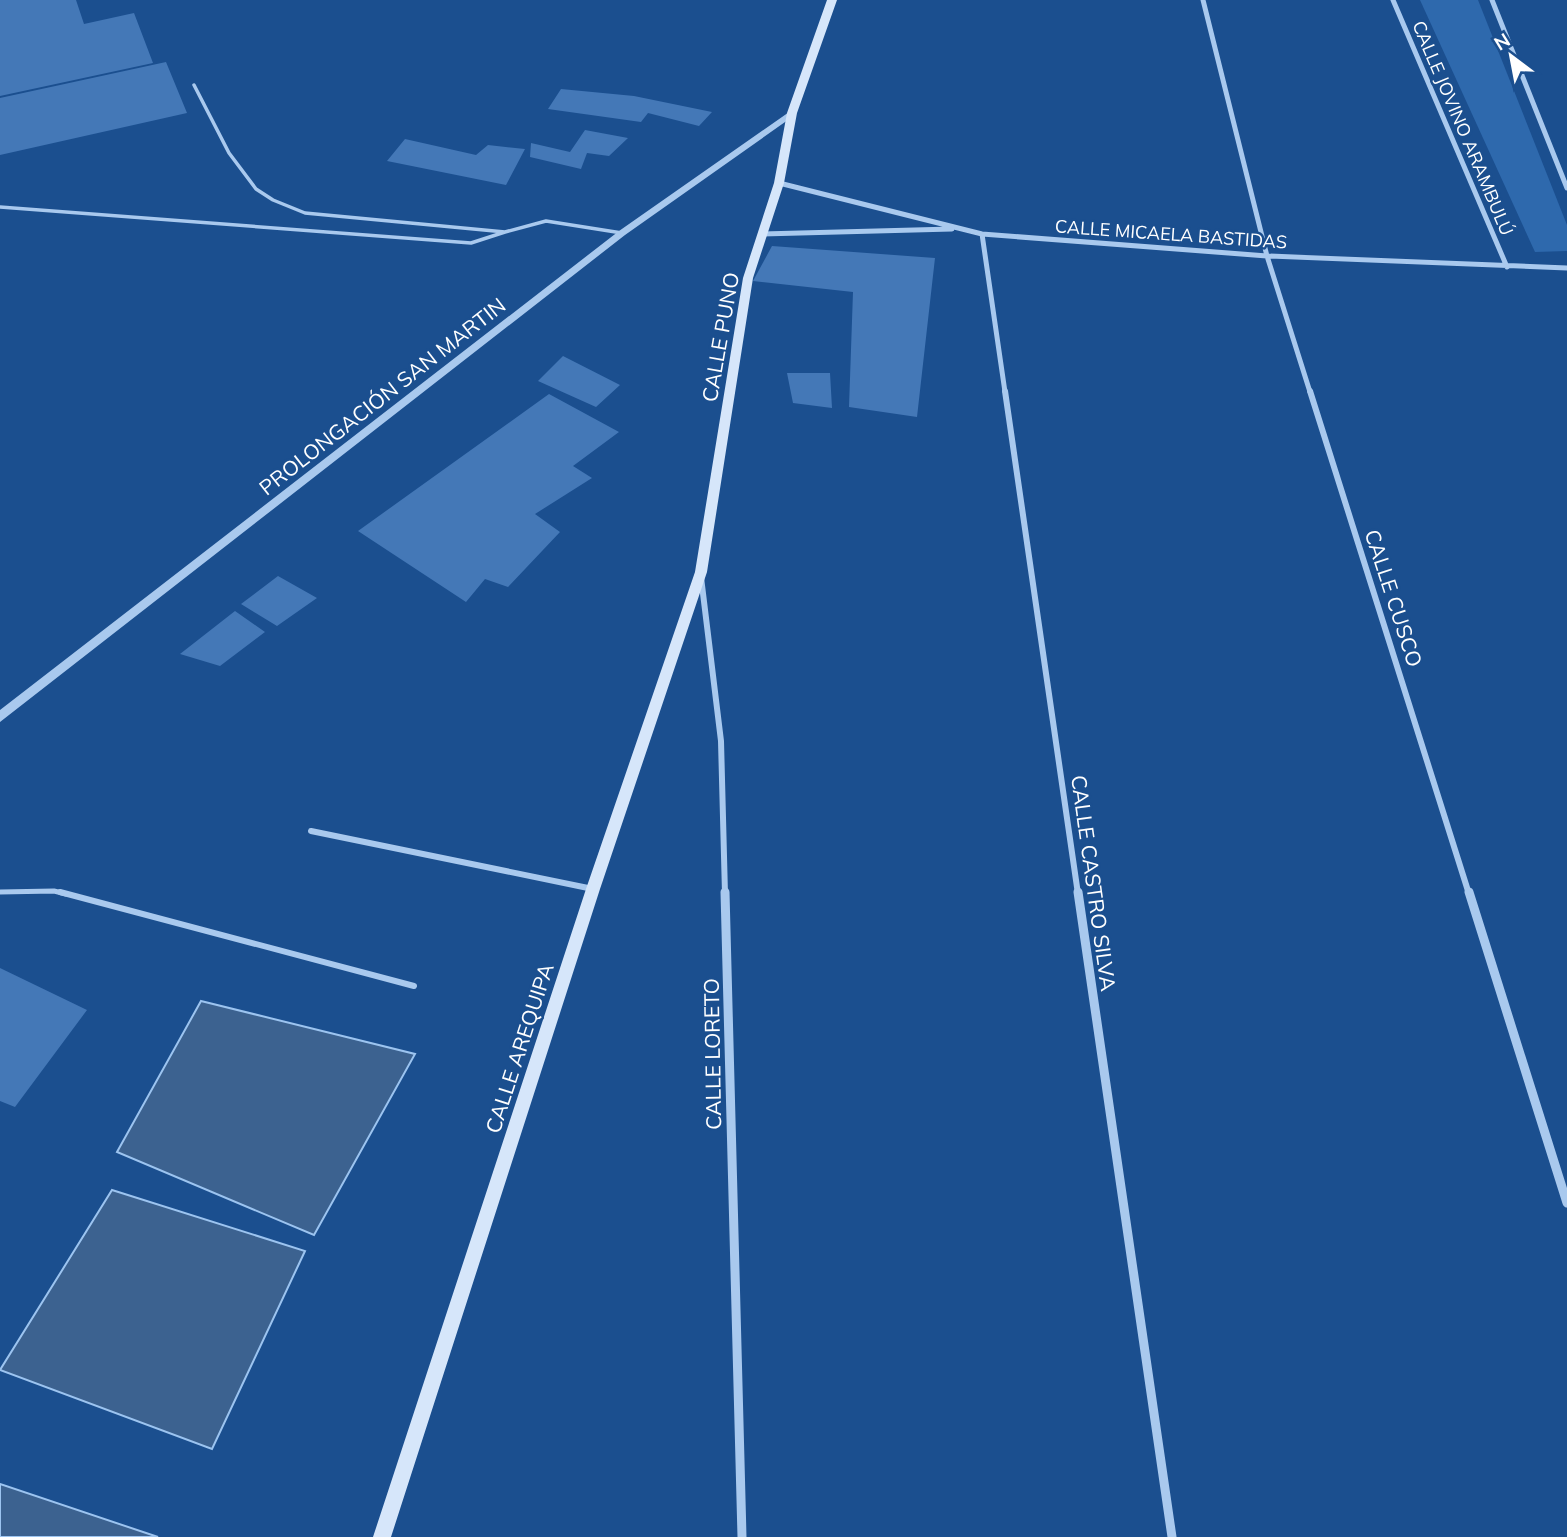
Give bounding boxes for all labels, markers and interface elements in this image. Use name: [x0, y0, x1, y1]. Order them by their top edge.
street label: CALLE JOVINO ARAMBULÚ: [1408, 17, 1518, 239]
north arrow: [1476, 21, 1546, 91]
street label: CALLE MICAELA BASTIDAS: [1054, 214, 1288, 254]
street label: CALLE PUNO: [696, 270, 744, 404]
street label: PROLONGACIÓN SAN MARTIN: [254, 292, 510, 500]
street label: CALLE CUSCO: [1360, 526, 1428, 670]
street label: CALLE CASTRO SILVA: [1066, 773, 1122, 993]
street label: CALLE AREQUIPA: [479, 959, 559, 1136]
street label: CALLE LORETO: [698, 978, 726, 1130]

